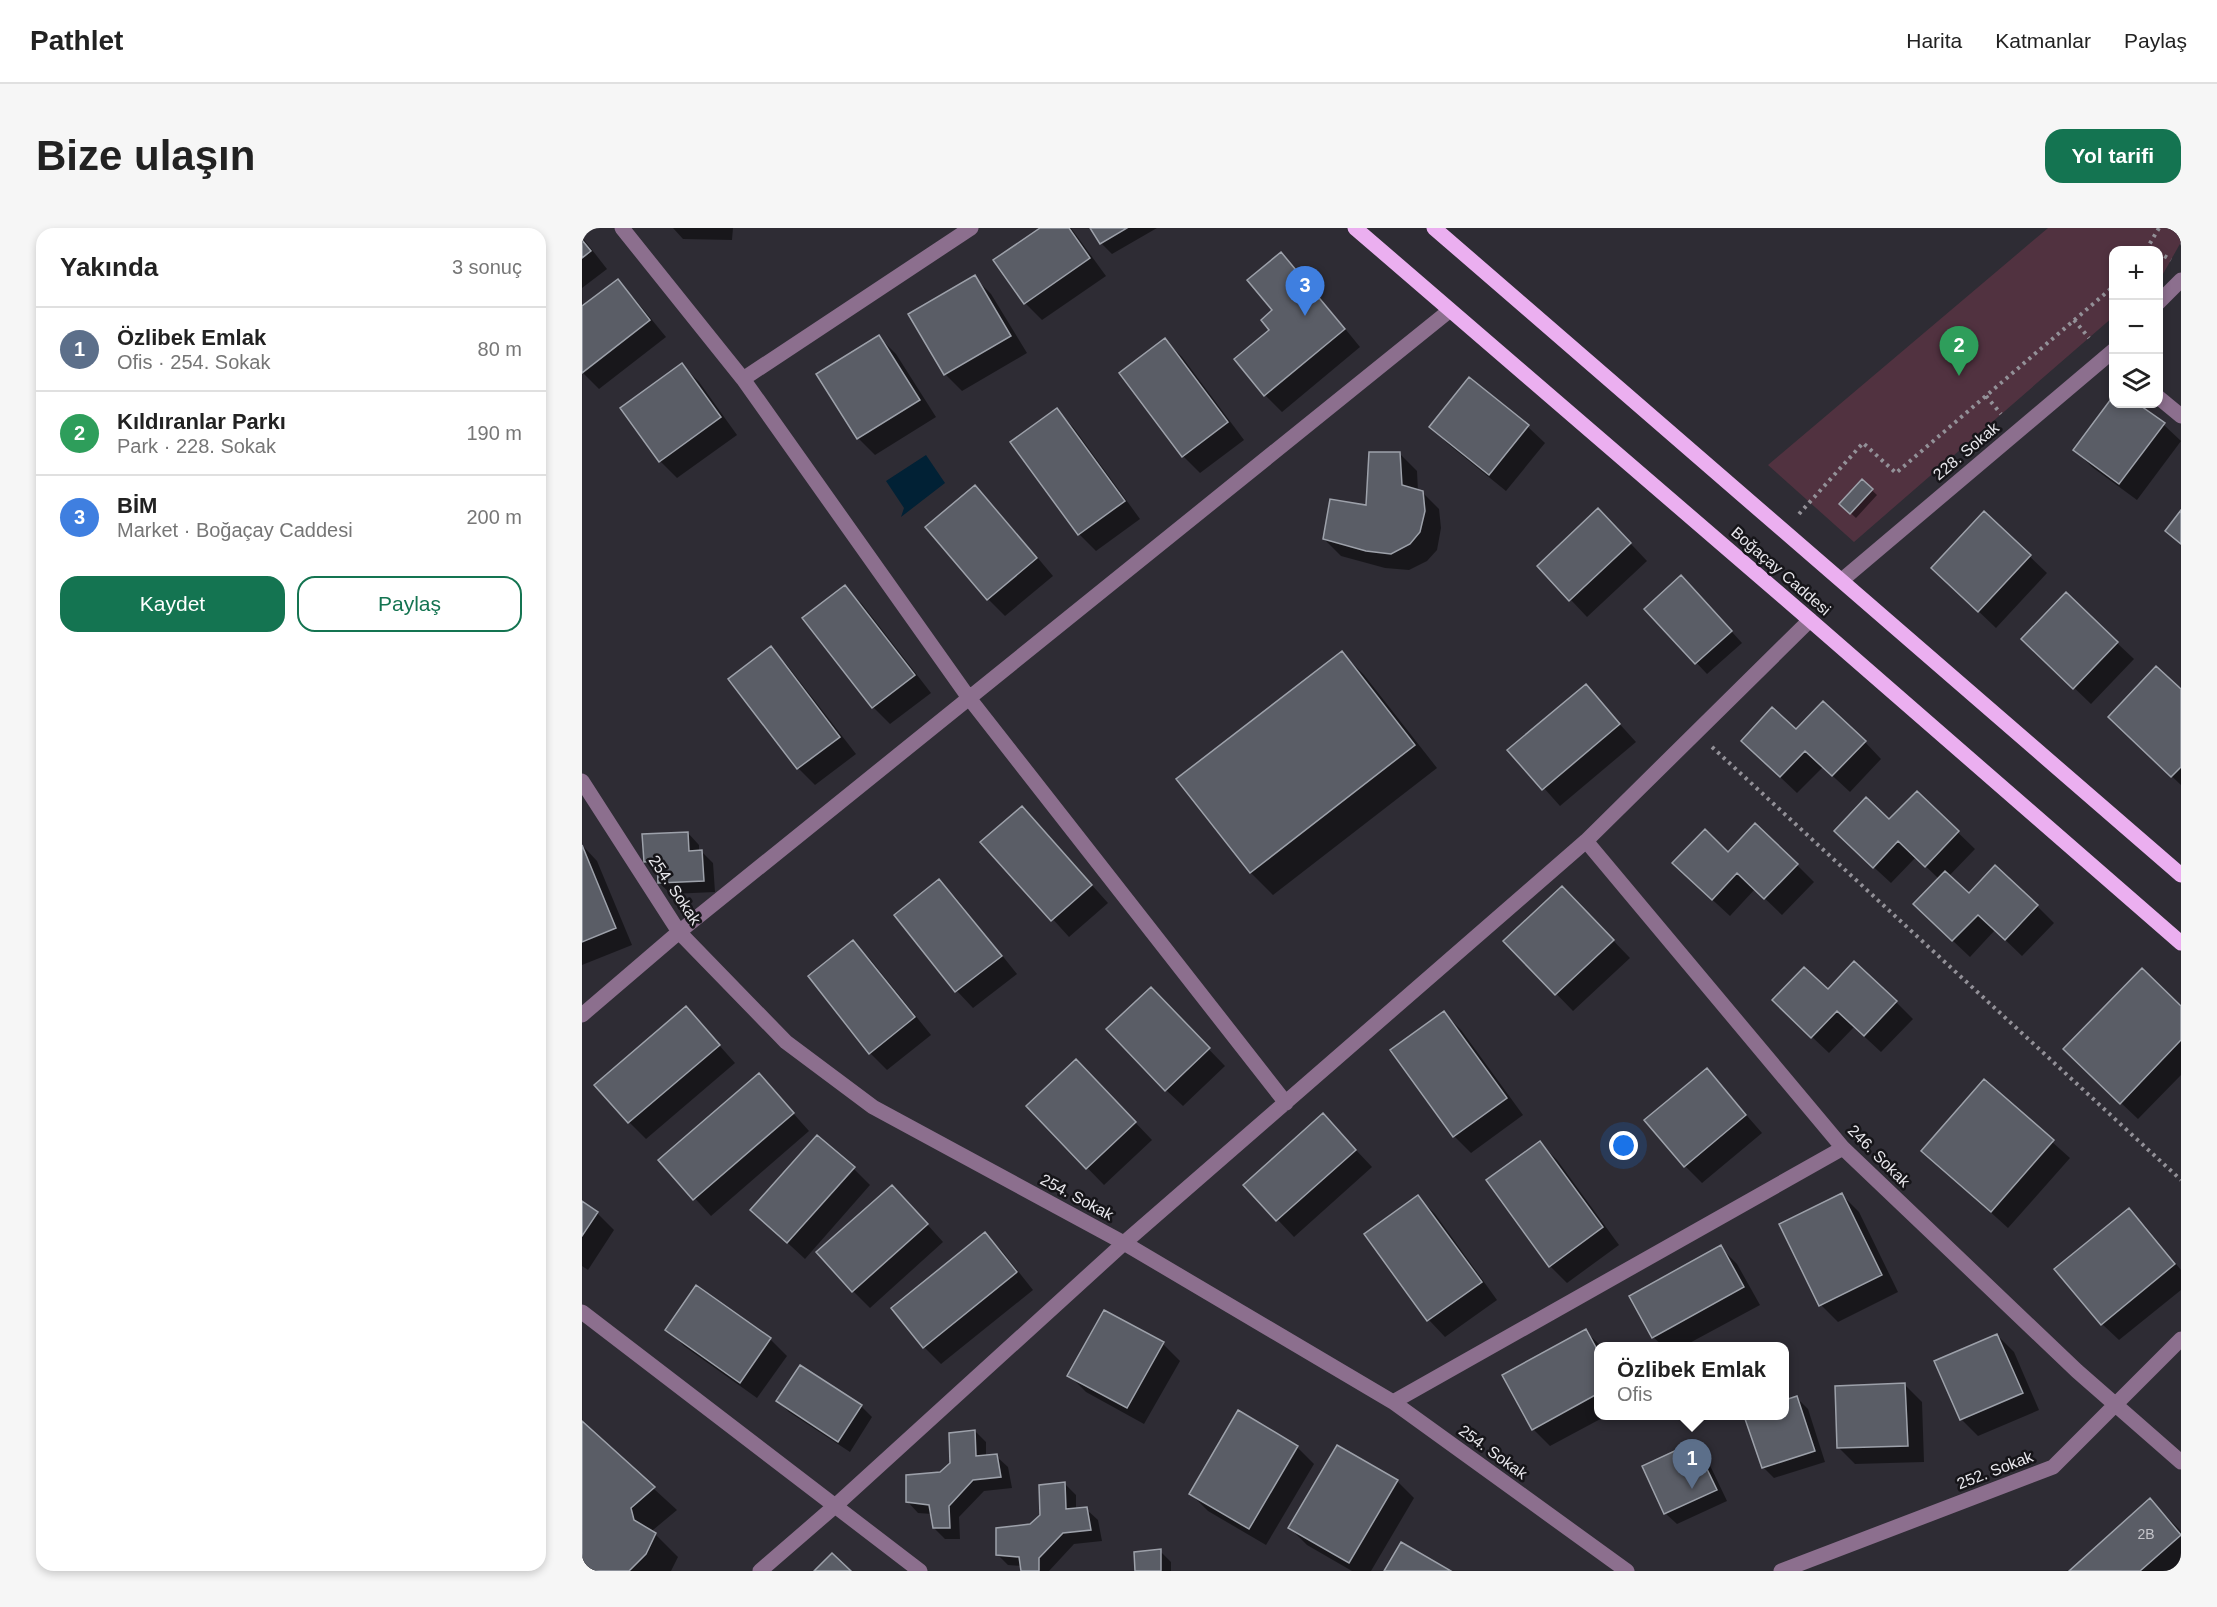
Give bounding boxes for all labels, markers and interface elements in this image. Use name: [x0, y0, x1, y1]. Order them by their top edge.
text: Pathlet: [30, 25, 123, 56]
text: Harita: [1906, 29, 1962, 52]
text: Katmanlar: [1995, 29, 2091, 52]
text: Paylaş: [2124, 29, 2187, 52]
button: Yol tarifi: [2045, 129, 2181, 183]
text: Bize ulaşın: [36, 132, 255, 179]
map controls: [2109, 246, 2163, 408]
button: +: [2109, 246, 2163, 300]
text: Yakında: [60, 252, 158, 282]
text: 3 sonuç: [452, 256, 522, 278]
pin: 3: [1286, 266, 1324, 316]
button: −: [2109, 300, 2163, 354]
text: Özlibek Emlak: [117, 325, 266, 350]
pin: 2: [1940, 326, 1978, 376]
text: 1: [74, 338, 85, 360]
text: 80 m: [478, 338, 522, 360]
text: Ofis · 254. Sokak: [117, 351, 270, 373]
button: layers: [2109, 354, 2163, 408]
text: Kıldıranlar Parkı: [117, 409, 286, 434]
street label: 228. Sokak: [1930, 418, 2003, 483]
text: 2: [74, 422, 85, 444]
text: 190 m: [466, 422, 522, 444]
text: Park · 228. Sokak: [117, 435, 276, 457]
text: BİM: [117, 493, 157, 518]
text: 3: [74, 506, 85, 528]
text: 200 m: [466, 506, 522, 528]
text: Market · Boğaçay Caddesi: [117, 519, 353, 541]
street label: Boğaçay Caddesi: [1728, 523, 1834, 619]
button: Kaydet: [60, 576, 285, 632]
button: Paylaş: [297, 576, 522, 632]
street label: 254. Sokak: [646, 852, 705, 929]
street label: 246. Sokak: [1845, 1122, 1914, 1191]
your location: [1609, 1131, 1638, 1160]
street label: 254. Sokak: [1038, 1171, 1117, 1224]
popup: [1594, 1342, 1789, 1420]
text: Özlibek Emlak: [1617, 1357, 1766, 1382]
text: Ofis: [1617, 1383, 1652, 1405]
street label: 254. Sokak: [1456, 1422, 1531, 1483]
pin: 1: [1672, 1440, 1712, 1489]
street label: 252. Sokak: [1955, 1447, 2036, 1492]
house number: 2B: [2137, 1526, 2155, 1542]

